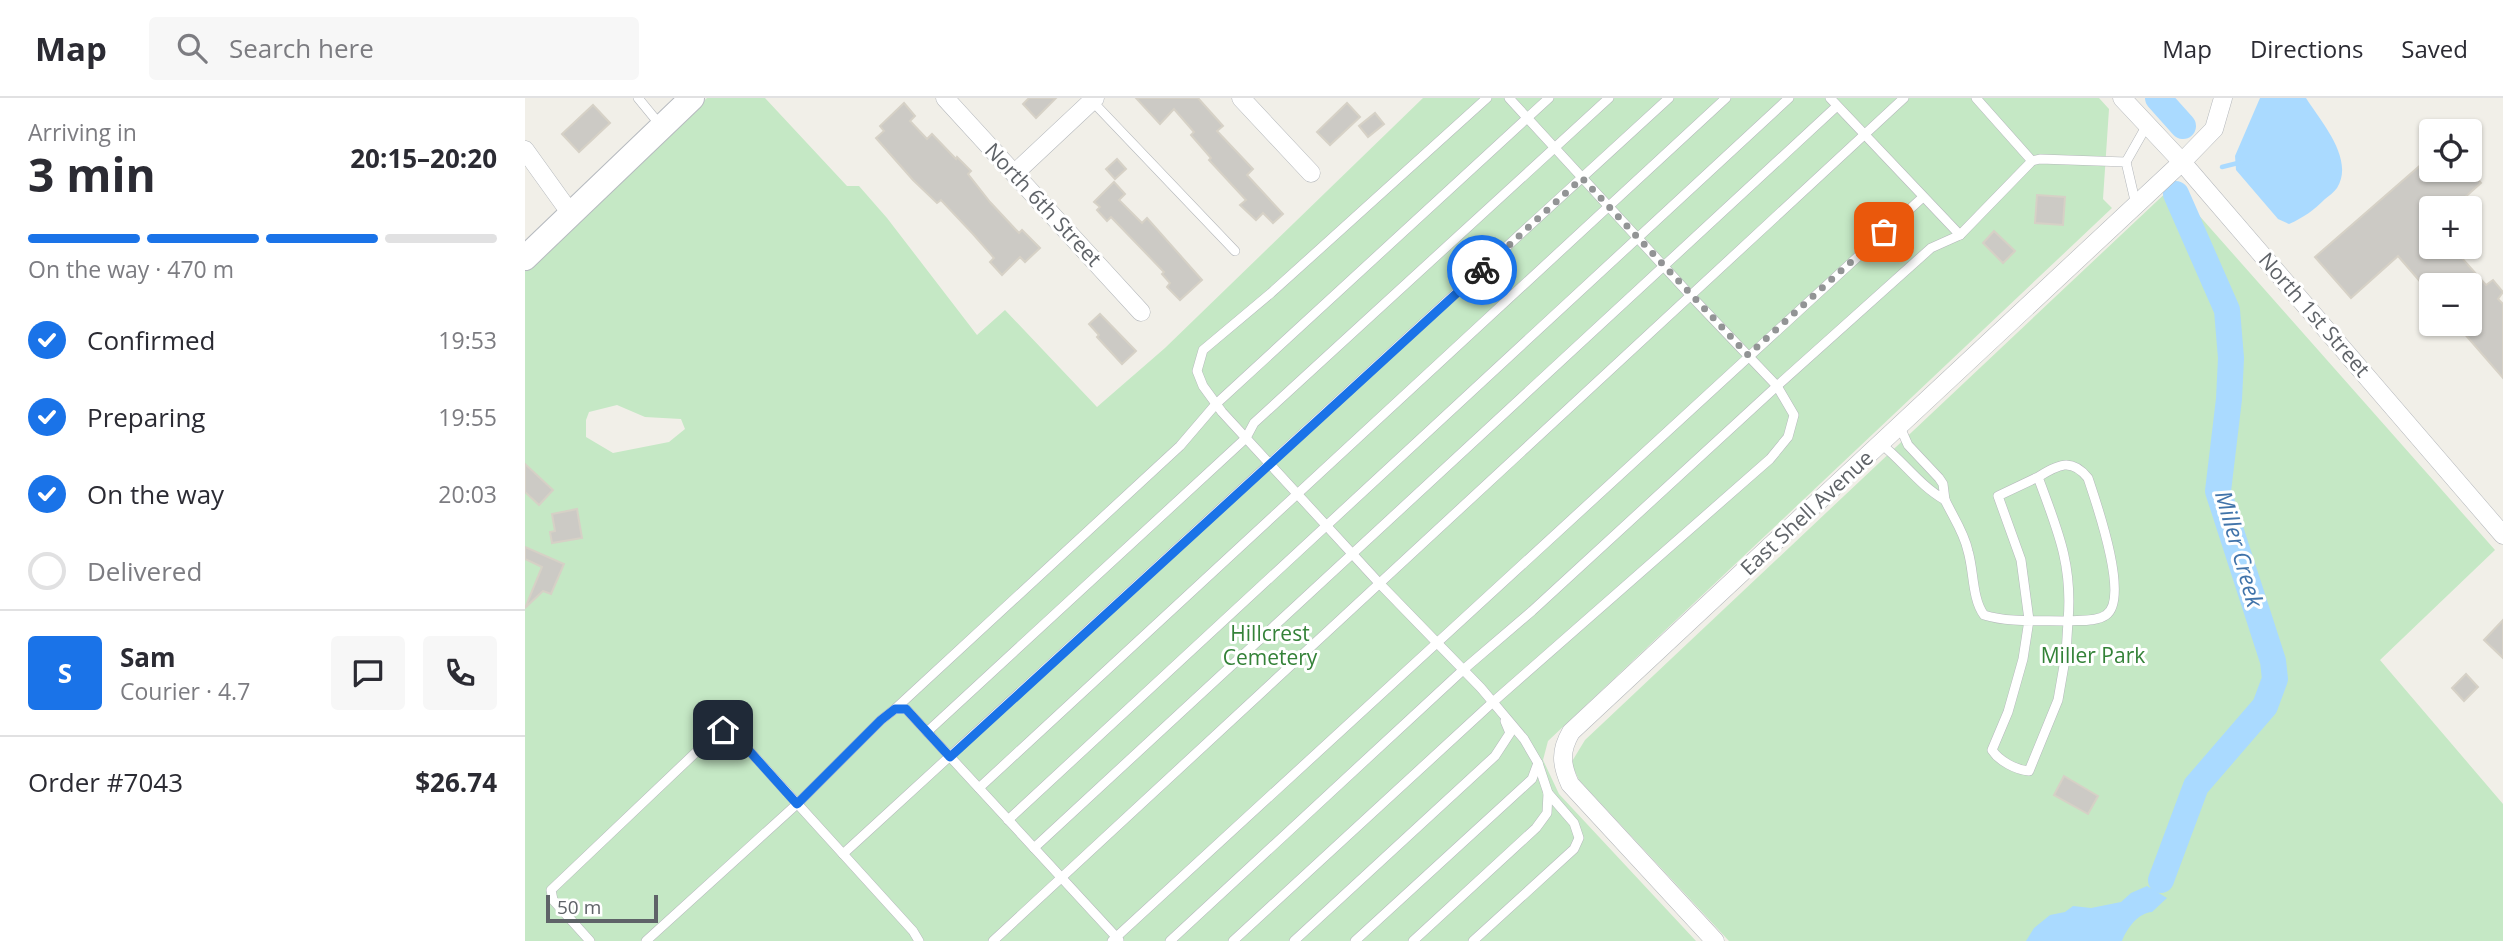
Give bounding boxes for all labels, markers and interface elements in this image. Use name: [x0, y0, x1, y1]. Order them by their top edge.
search box: [149, 17, 639, 80]
text: Map: [35, 26, 107, 71]
icon: search: [173, 29, 211, 67]
text: Search here: [229, 30, 374, 66]
text: Map: [2162, 32, 2212, 65]
text: Directions: [2250, 32, 2363, 65]
text: Saved: [2401, 32, 2468, 65]
text: Arriving in: [28, 116, 137, 148]
map controls: [2419, 119, 2482, 336]
button: locate: [2419, 119, 2482, 182]
street label: North 6th Street: [979, 137, 1108, 272]
text: 20:15–20:20: [350, 140, 497, 176]
text: 3 min: [28, 143, 156, 205]
button: +: [2419, 196, 2482, 259]
pin: [1854, 202, 1914, 262]
icon: bag: [1865, 213, 1903, 251]
courier: [1447, 235, 1517, 305]
street label: North 1st Street: [2253, 246, 2377, 383]
icon: bike: [1463, 251, 1501, 289]
text: On the way · 470 m: [28, 253, 234, 285]
button: −: [2419, 273, 2482, 336]
icon: check: [28, 321, 66, 359]
text: Confirmed: [87, 322, 215, 358]
text: 19:53: [438, 324, 497, 356]
icon: check: [28, 398, 66, 436]
text: Preparing: [87, 399, 205, 435]
text: 19:55: [438, 401, 497, 433]
street label: East Shell Avenue: [1734, 444, 1879, 581]
icon: check: [28, 475, 66, 513]
text: On the way: [87, 476, 224, 512]
text: 20:03: [438, 478, 497, 510]
water label: Miller Creek: [2208, 487, 2272, 612]
text: Delivered: [87, 553, 202, 589]
park label: Hillcrest Cemetery: [1223, 619, 1318, 671]
button: chat: [331, 636, 405, 710]
button: phone: [423, 636, 497, 710]
text: Sam: [120, 639, 176, 675]
park label: Miller Park: [2041, 641, 2145, 669]
text: S: [58, 655, 72, 691]
text: Courier · 4.7: [120, 675, 250, 707]
pin: [693, 700, 753, 760]
icon: home: [704, 711, 742, 749]
text: Order #7043: [28, 764, 183, 800]
text: $26.74: [415, 764, 497, 800]
scale bar: [546, 892, 658, 924]
text: 50 m: [557, 894, 601, 920]

